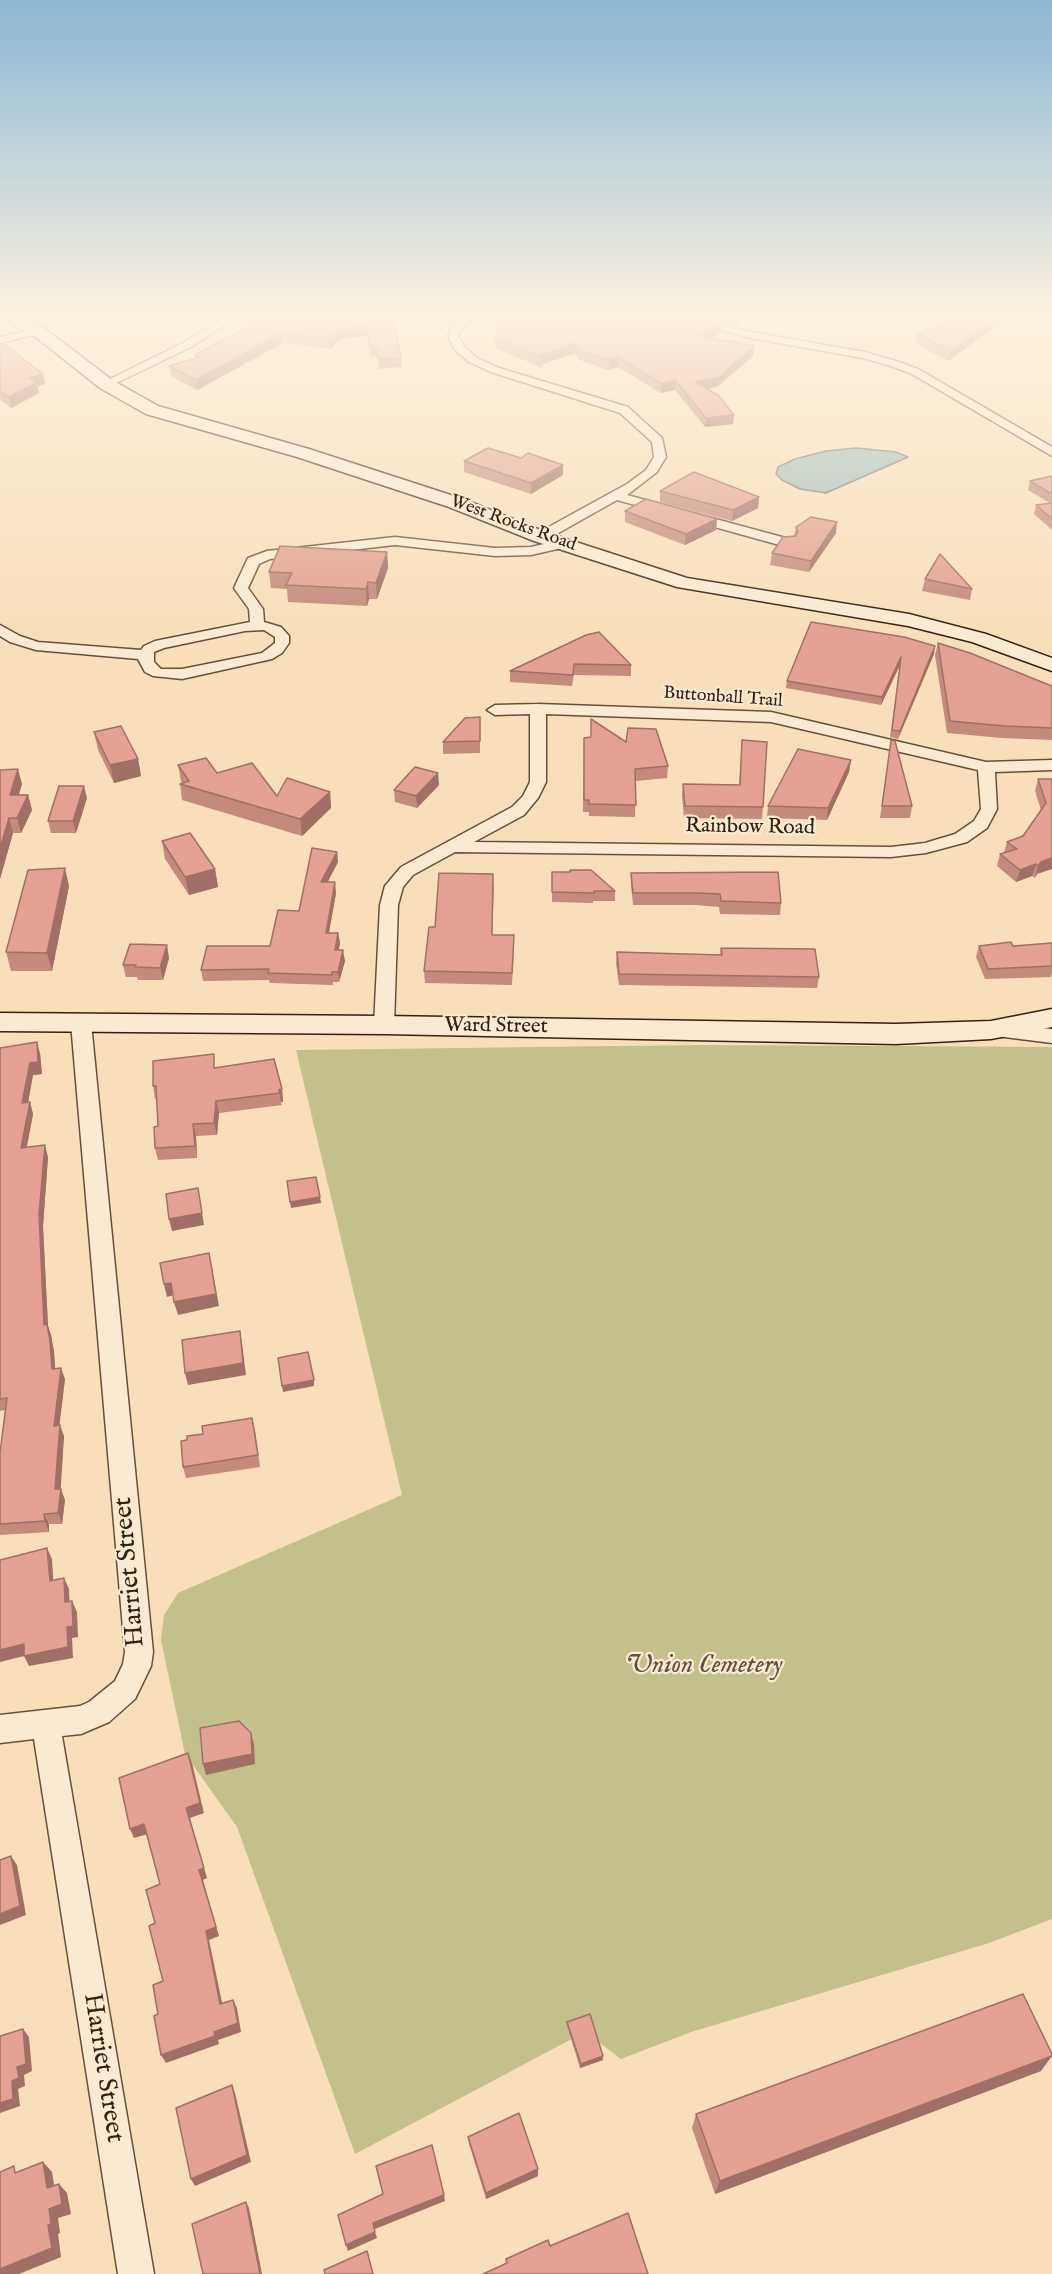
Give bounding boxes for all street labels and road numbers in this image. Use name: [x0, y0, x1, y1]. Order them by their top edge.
street label: West Rocks Road: [447, 491, 579, 557]
street label: Buttonball Trail: [662, 683, 784, 713]
street label: Rainbow Road: [685, 814, 815, 842]
street label: Ward Street: [444, 1013, 548, 1041]
street label: Harriet Street: [109, 1496, 153, 1648]
street label: Harriet Street: [75, 1991, 129, 2145]

